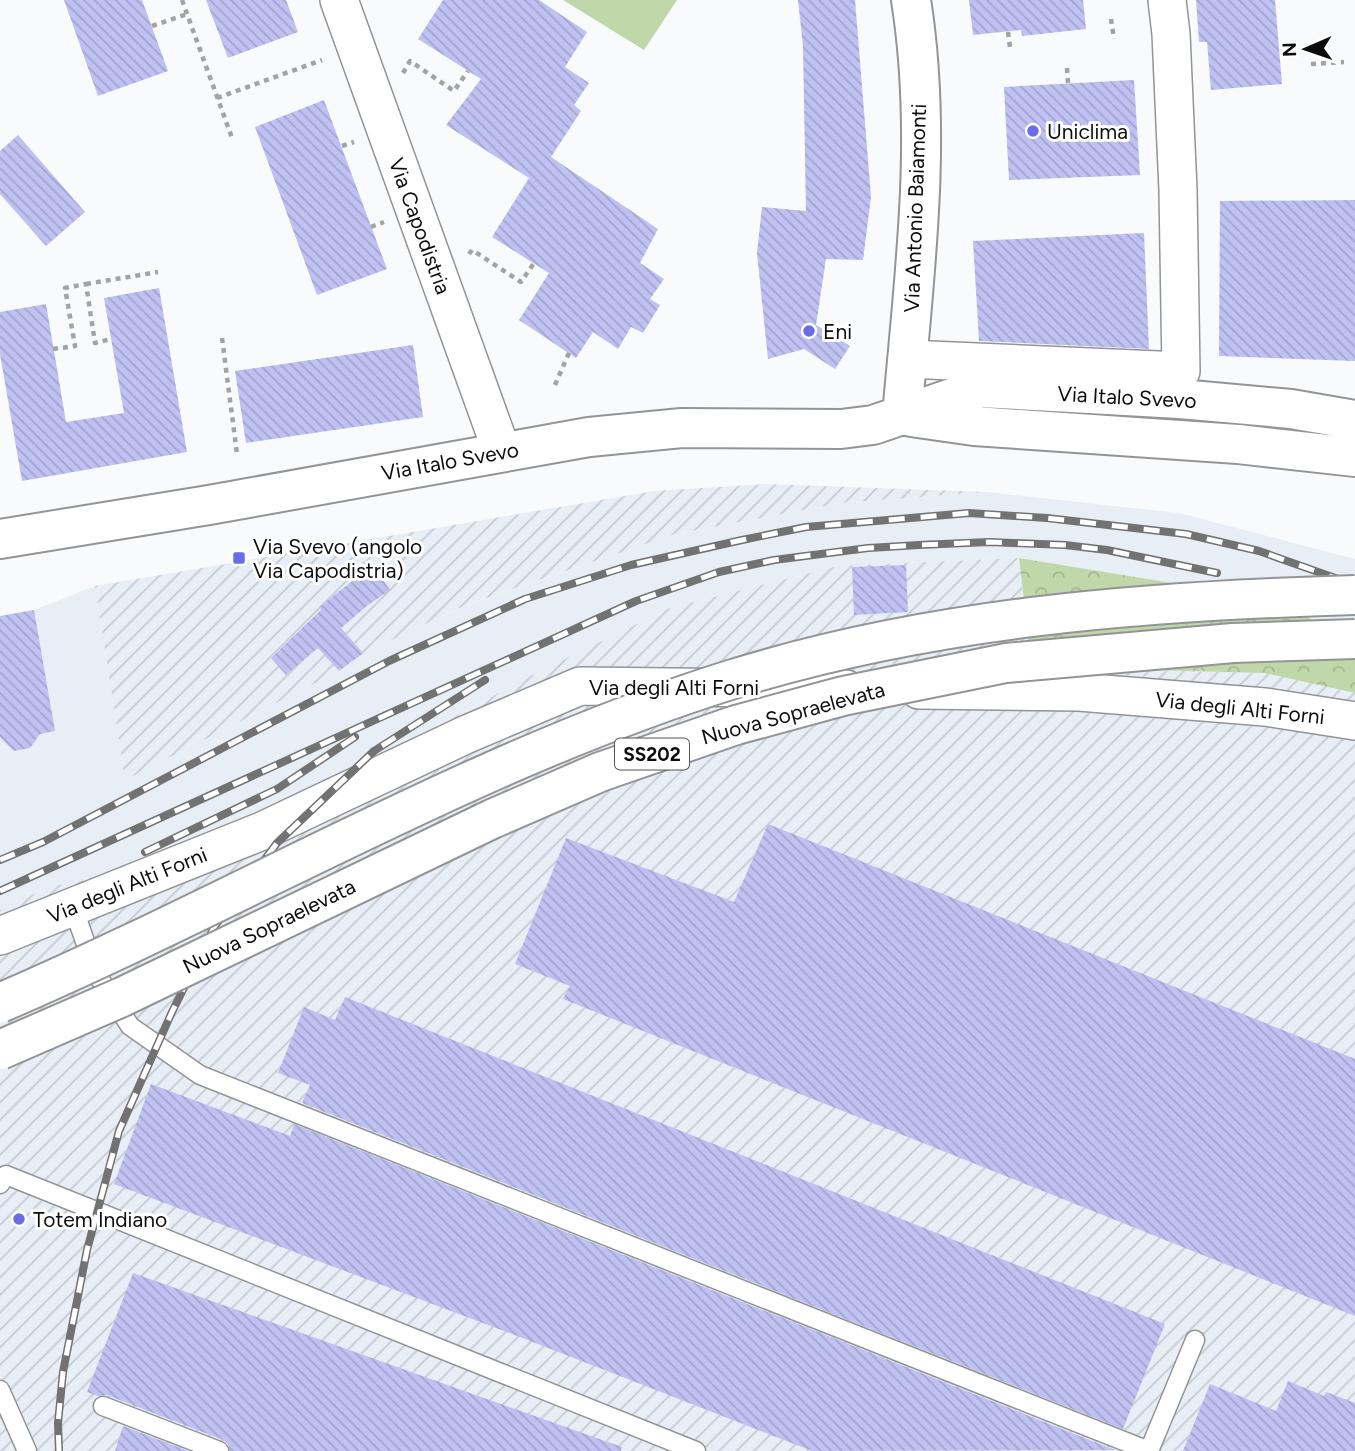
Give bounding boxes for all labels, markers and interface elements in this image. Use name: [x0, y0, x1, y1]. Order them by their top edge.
north arrow: [1271, 14, 1341, 84]
text: N: [1278, 42, 1301, 57]
street label: Via Antonio Baiamonti: [899, 103, 931, 313]
place label: Uniclima: [1047, 119, 1128, 144]
marker: Uniclima: [1025, 123, 1041, 139]
street label: Via Capodistria: [384, 154, 456, 298]
place label: Eni: [823, 319, 852, 344]
marker: Eni: [801, 323, 817, 339]
street label: Via Italo Svevo: [1057, 381, 1197, 413]
street label: Via Italo Svevo: [379, 437, 521, 485]
place label: Via Svevo (angolo Via Capodistria): [253, 534, 422, 583]
marker: Via Svevo (angolo Via Capodistria): [231, 550, 247, 566]
street label: Via degli Alti Forni: [589, 675, 759, 700]
street label: Nuova Sopraelevata: [698, 676, 888, 750]
street label: Via degli Alti Forni: [1154, 687, 1326, 729]
road number: SS202: [615, 738, 689, 769]
street label: Via degli Alti Forni: [43, 842, 211, 928]
street label: Nuova Sopraelevata: [179, 873, 359, 979]
place label: Totem Indiano: [33, 1207, 167, 1232]
marker: Totem Indiano: [11, 1211, 27, 1227]

